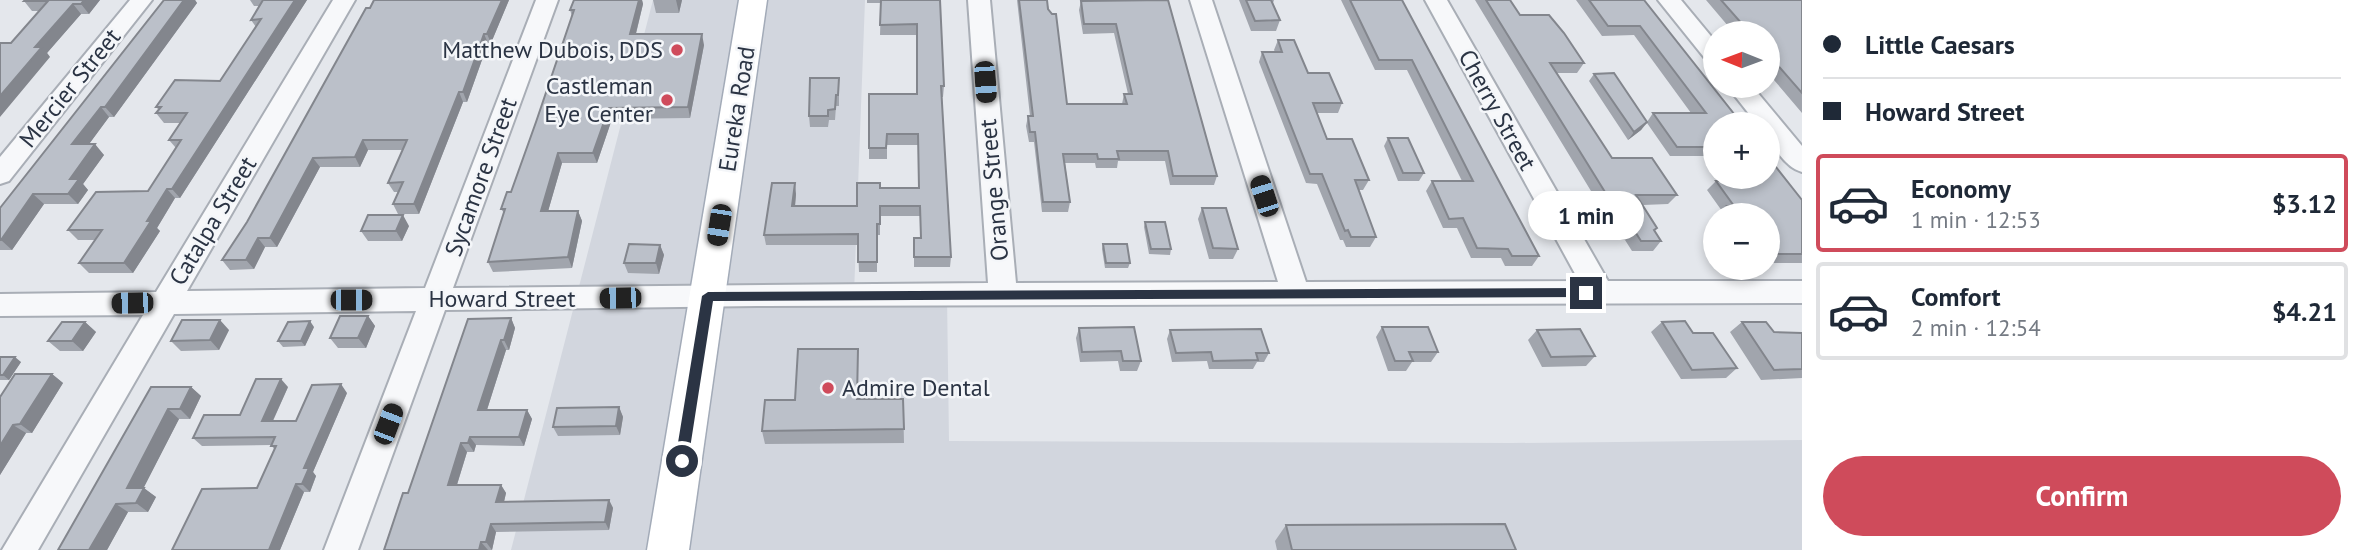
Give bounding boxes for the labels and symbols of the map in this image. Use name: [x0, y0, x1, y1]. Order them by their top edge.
north arrow: [1703, 21, 1780, 98]
street label: Mercier Street: [12, 22, 127, 154]
place label: Matthew Dubois, DDS: [442, 34, 663, 65]
marker: Matthew Dubois, DDS: [669, 42, 685, 58]
street label: Eureka Road: [711, 44, 762, 174]
street label: Cherry Street: [1452, 44, 1543, 176]
car: [974, 60, 997, 104]
place label: Castleman Eye Center: [544, 70, 653, 129]
marker: Castleman Eye Center: [659, 92, 675, 108]
street label: Sycamore Street: [437, 93, 524, 261]
street label: Orange Street: [972, 118, 1015, 262]
street label: Catalpa Street: [162, 151, 263, 291]
car: [1248, 173, 1281, 219]
callout: 1 min: [1528, 191, 1644, 240]
car: [706, 203, 733, 247]
route end: [1570, 277, 1602, 309]
street label: Howard Street: [428, 283, 576, 314]
car: [599, 287, 642, 309]
car: [331, 290, 373, 311]
car: [111, 292, 154, 314]
place label: Admire Dental: [842, 372, 990, 403]
marker: Admire Dental: [820, 380, 836, 396]
car: [371, 401, 406, 447]
route start: [666, 445, 698, 477]

